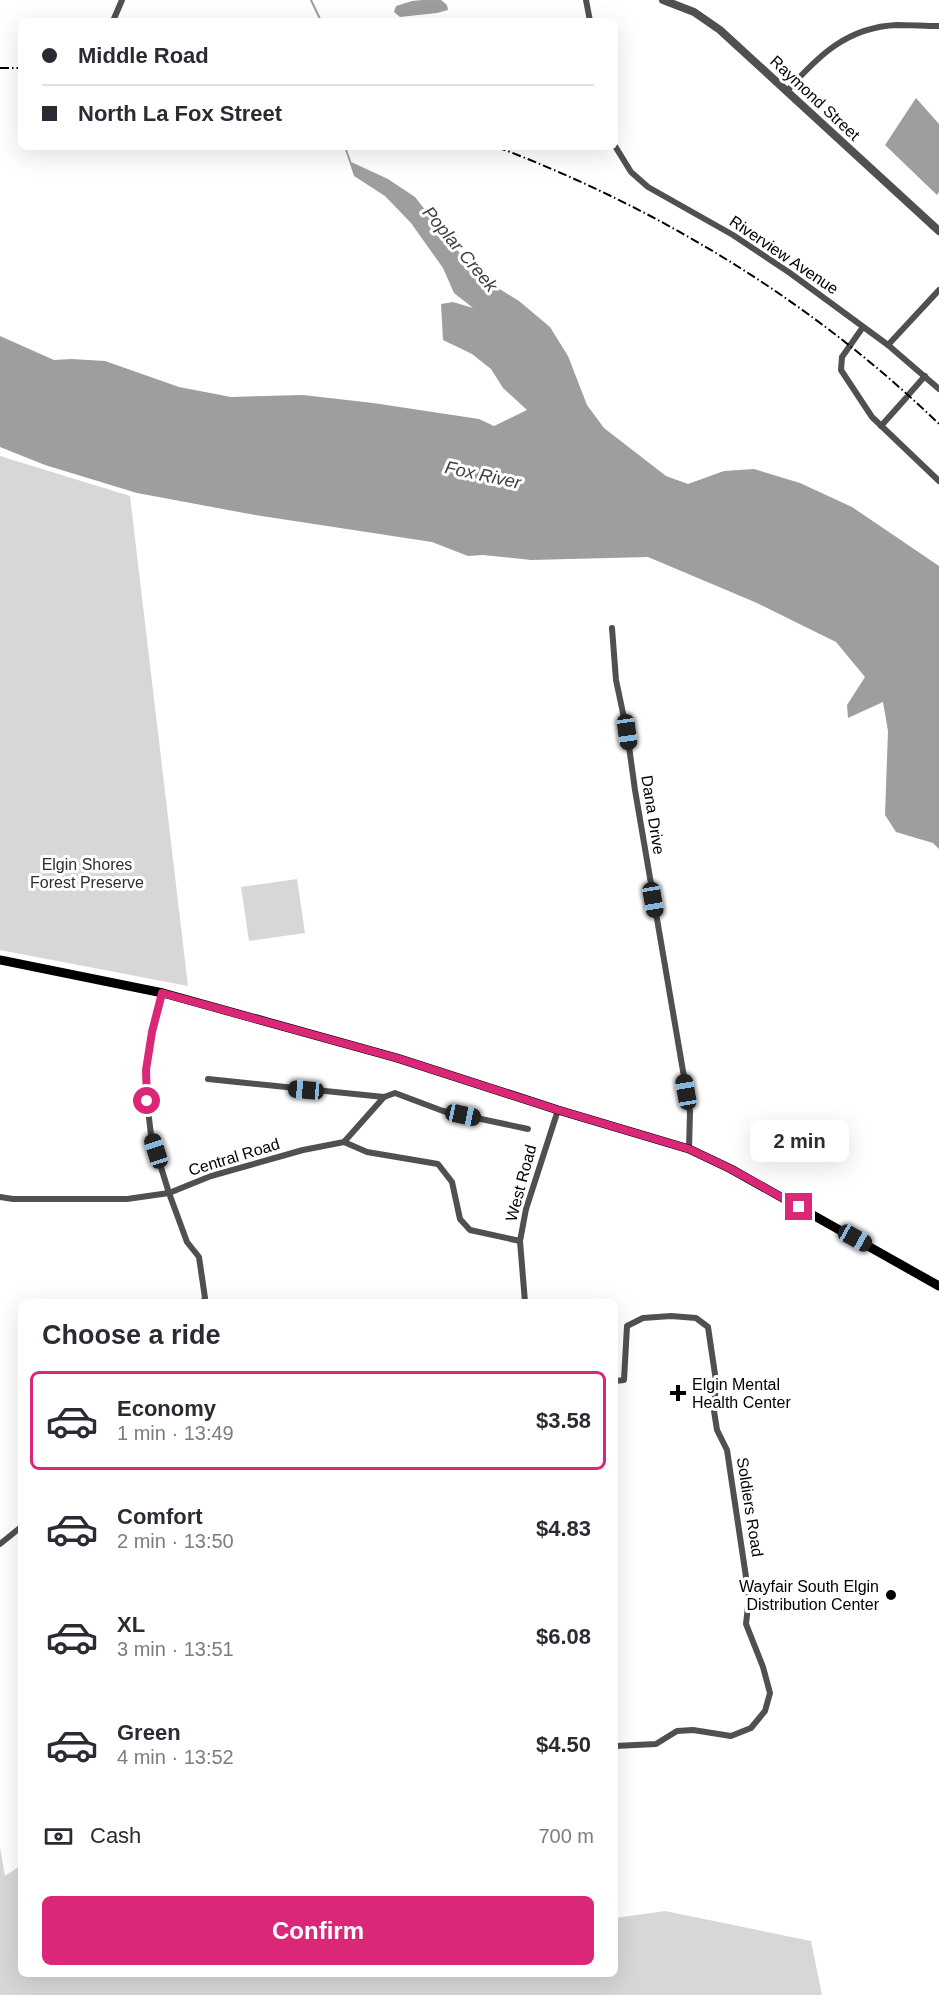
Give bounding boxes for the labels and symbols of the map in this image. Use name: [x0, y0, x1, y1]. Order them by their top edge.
street label: Raymond Street: [767, 52, 863, 144]
water label: Poplar Creek: [419, 202, 502, 296]
street label: Riverview Avenue: [727, 212, 841, 298]
water label: Fox River: [443, 457, 524, 493]
car: [616, 713, 638, 751]
street label: Dana Drive: [638, 774, 668, 856]
park label: Elgin Shores Forest Preserve: [30, 856, 144, 891]
car: [641, 881, 665, 919]
car: [674, 1073, 698, 1111]
car: [287, 1079, 325, 1101]
route start: [133, 1087, 160, 1114]
car: [444, 1102, 482, 1128]
callout: 2 min: [750, 1120, 848, 1162]
car: [142, 1131, 170, 1171]
street label: Central Road: [186, 1135, 282, 1179]
street label: West Road: [503, 1143, 539, 1223]
route end: [785, 1193, 812, 1220]
car: [835, 1221, 875, 1255]
place label: Elgin Mental Health Center: [692, 1376, 791, 1411]
marker: Elgin Mental Health Center: [669, 1384, 687, 1402]
street label: Soldiers Road: [734, 1456, 766, 1558]
place label: Wayfair South Elgin Distribution Center: [739, 1578, 880, 1613]
marker: Wayfair South Elgin Distribution Center: [884, 1588, 898, 1602]

